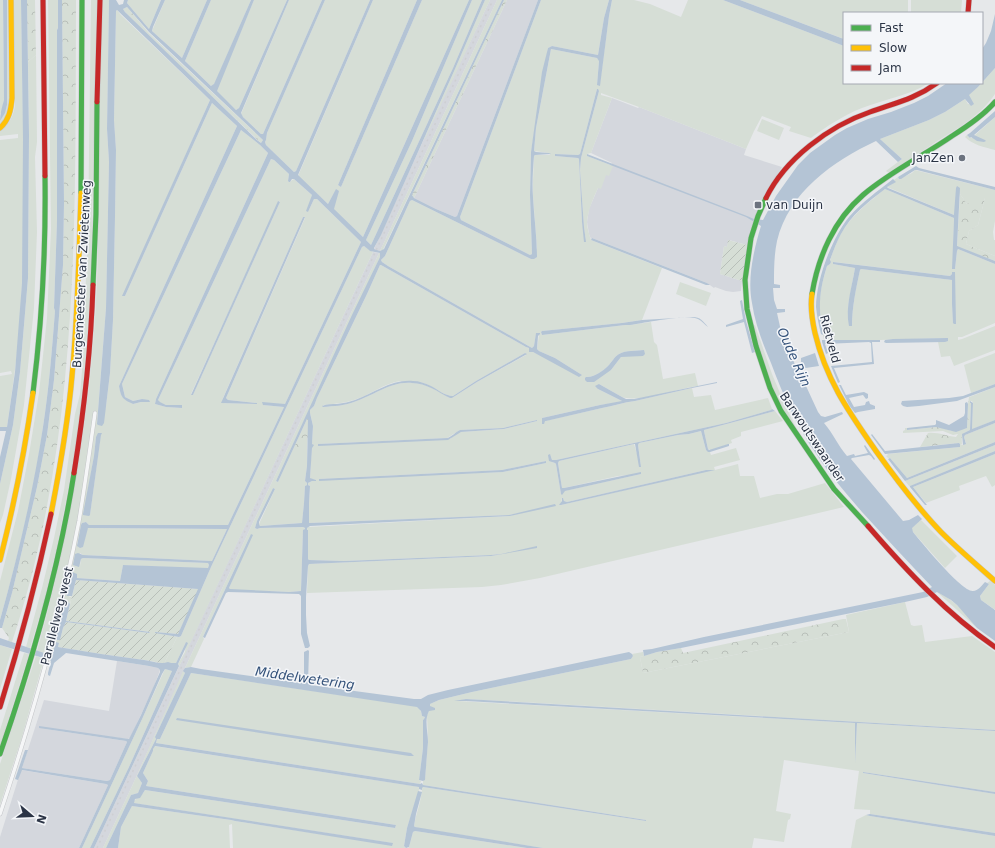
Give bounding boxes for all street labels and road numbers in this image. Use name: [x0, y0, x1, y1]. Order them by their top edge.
street label: Burgemeester van Zwietenweg: [70, 180, 94, 368]
street label: Rietveld: [817, 313, 843, 365]
street label: Barwoutswaarder: [777, 389, 847, 485]
street label: Parallelweg-west: [38, 565, 76, 667]

